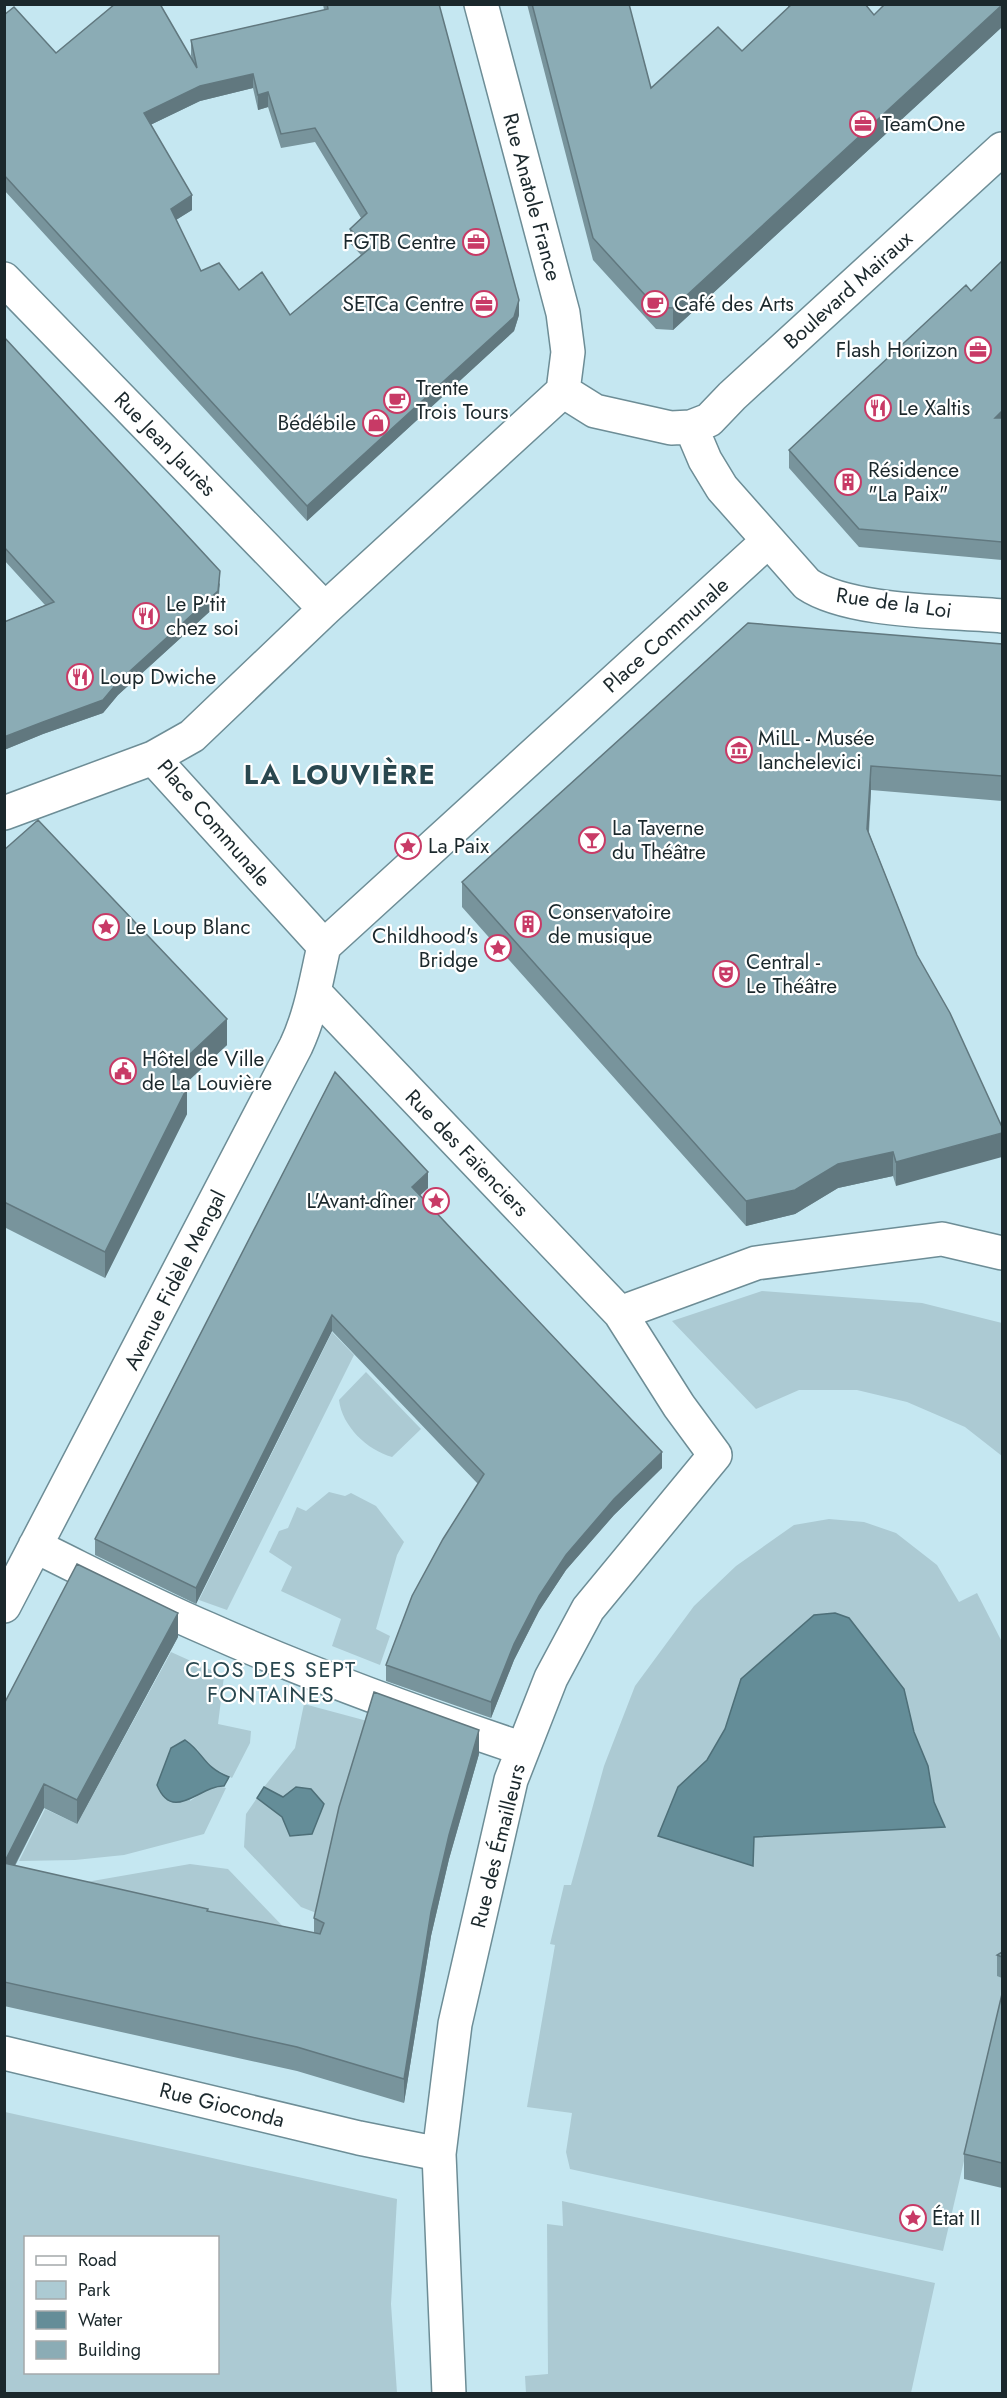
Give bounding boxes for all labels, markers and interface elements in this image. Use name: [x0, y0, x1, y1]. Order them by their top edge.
office icon: TeamOne: [848, 109, 878, 139]
place label: TeamOne: [882, 109, 966, 139]
street label: Rue Anatole France: [495, 110, 569, 284]
street label: Boulevard Mairaux: [777, 224, 919, 356]
place label: FGTB Centre: [343, 227, 456, 257]
office icon: FGTB Centre: [461, 227, 491, 257]
place label: SETCa Centre: [342, 289, 464, 319]
office icon: SETCa Centre: [469, 289, 499, 319]
cafe icon: Café des Arts: [640, 289, 670, 319]
place label: Café des Arts: [674, 289, 794, 319]
place label: Flash Horizon: [836, 335, 958, 365]
office icon: Flash Horizon: [963, 335, 993, 365]
place label: Trente Trois Tours: [416, 373, 508, 427]
street label: Rue Jean Jaurès: [107, 385, 223, 503]
cafe icon: Trente Trois Tours: [382, 385, 412, 415]
restaurant icon: Le Xaltis: [863, 393, 893, 423]
place label: Le Xaltis: [898, 393, 970, 423]
place label: Bédébile: [278, 408, 356, 438]
shop icon: Bédébile: [361, 408, 391, 438]
place label: Résidence "La Paix": [868, 455, 959, 509]
building icon: Résidence "La Paix": [833, 467, 863, 497]
street label: Place Communale: [597, 570, 736, 700]
street label: Rue de la Loi: [834, 580, 954, 626]
place label: Le P'tit chez soi: [166, 589, 239, 643]
restaurant icon: Le P'tit chez soi: [131, 601, 161, 631]
restaurant icon: Loup Dwiche: [65, 662, 95, 692]
place label: Loup Dwiche: [100, 662, 217, 692]
place label: MiLL - Musée Ianchelevici: [758, 723, 875, 777]
museum icon: MiLL - Musée Ianchelevici: [724, 735, 754, 765]
street label: Place Communale: [150, 753, 278, 893]
district label: LA LOUVIÈRE: [244, 755, 436, 794]
place label: La Taverne du Théâtre: [612, 813, 706, 867]
bar icon: La Taverne du Théâtre: [577, 825, 607, 855]
place icon: La Paix: [393, 831, 423, 861]
place label: La Paix: [428, 831, 489, 861]
place label: Conservatoire de musique: [548, 897, 671, 951]
building icon: Conservatoire de musique: [513, 909, 543, 939]
place icon: Le Loup Blanc: [91, 912, 121, 942]
place label: Le Loup Blanc: [126, 912, 251, 942]
place label: Childhood's Bridge: [372, 921, 478, 975]
place icon: Childhood's Bridge: [483, 933, 513, 963]
place label: Central - Le Théâtre: [746, 947, 837, 1001]
theatre icon: Central - Le Théâtre: [711, 959, 741, 989]
place label: Hôtel de Ville de La Louvière: [142, 1044, 272, 1098]
public building icon: Hôtel de Ville de La Louvière: [108, 1056, 138, 1086]
street label: Rue des Faïenciers: [398, 1083, 536, 1223]
street label: Avenue Fidèle Mengal: [117, 1185, 233, 1375]
place label: L'Avant-dîner: [307, 1186, 417, 1216]
place icon: L'Avant-dîner: [421, 1186, 451, 1216]
district label: CLOS DES SEPT FONTAINES: [185, 1653, 357, 1710]
street label: Rue des Émailleurs: [463, 1761, 533, 1931]
street label: Rue Gioconda: [156, 2075, 288, 2135]
place icon: État II: [898, 2203, 928, 2233]
place label: État II: [932, 2203, 980, 2233]
legend: [24, 2236, 219, 2374]
text: Road: [78, 2247, 117, 2273]
text: Park: [78, 2277, 110, 2303]
text: Water: [78, 2307, 123, 2333]
text: Building: [78, 2337, 141, 2363]

